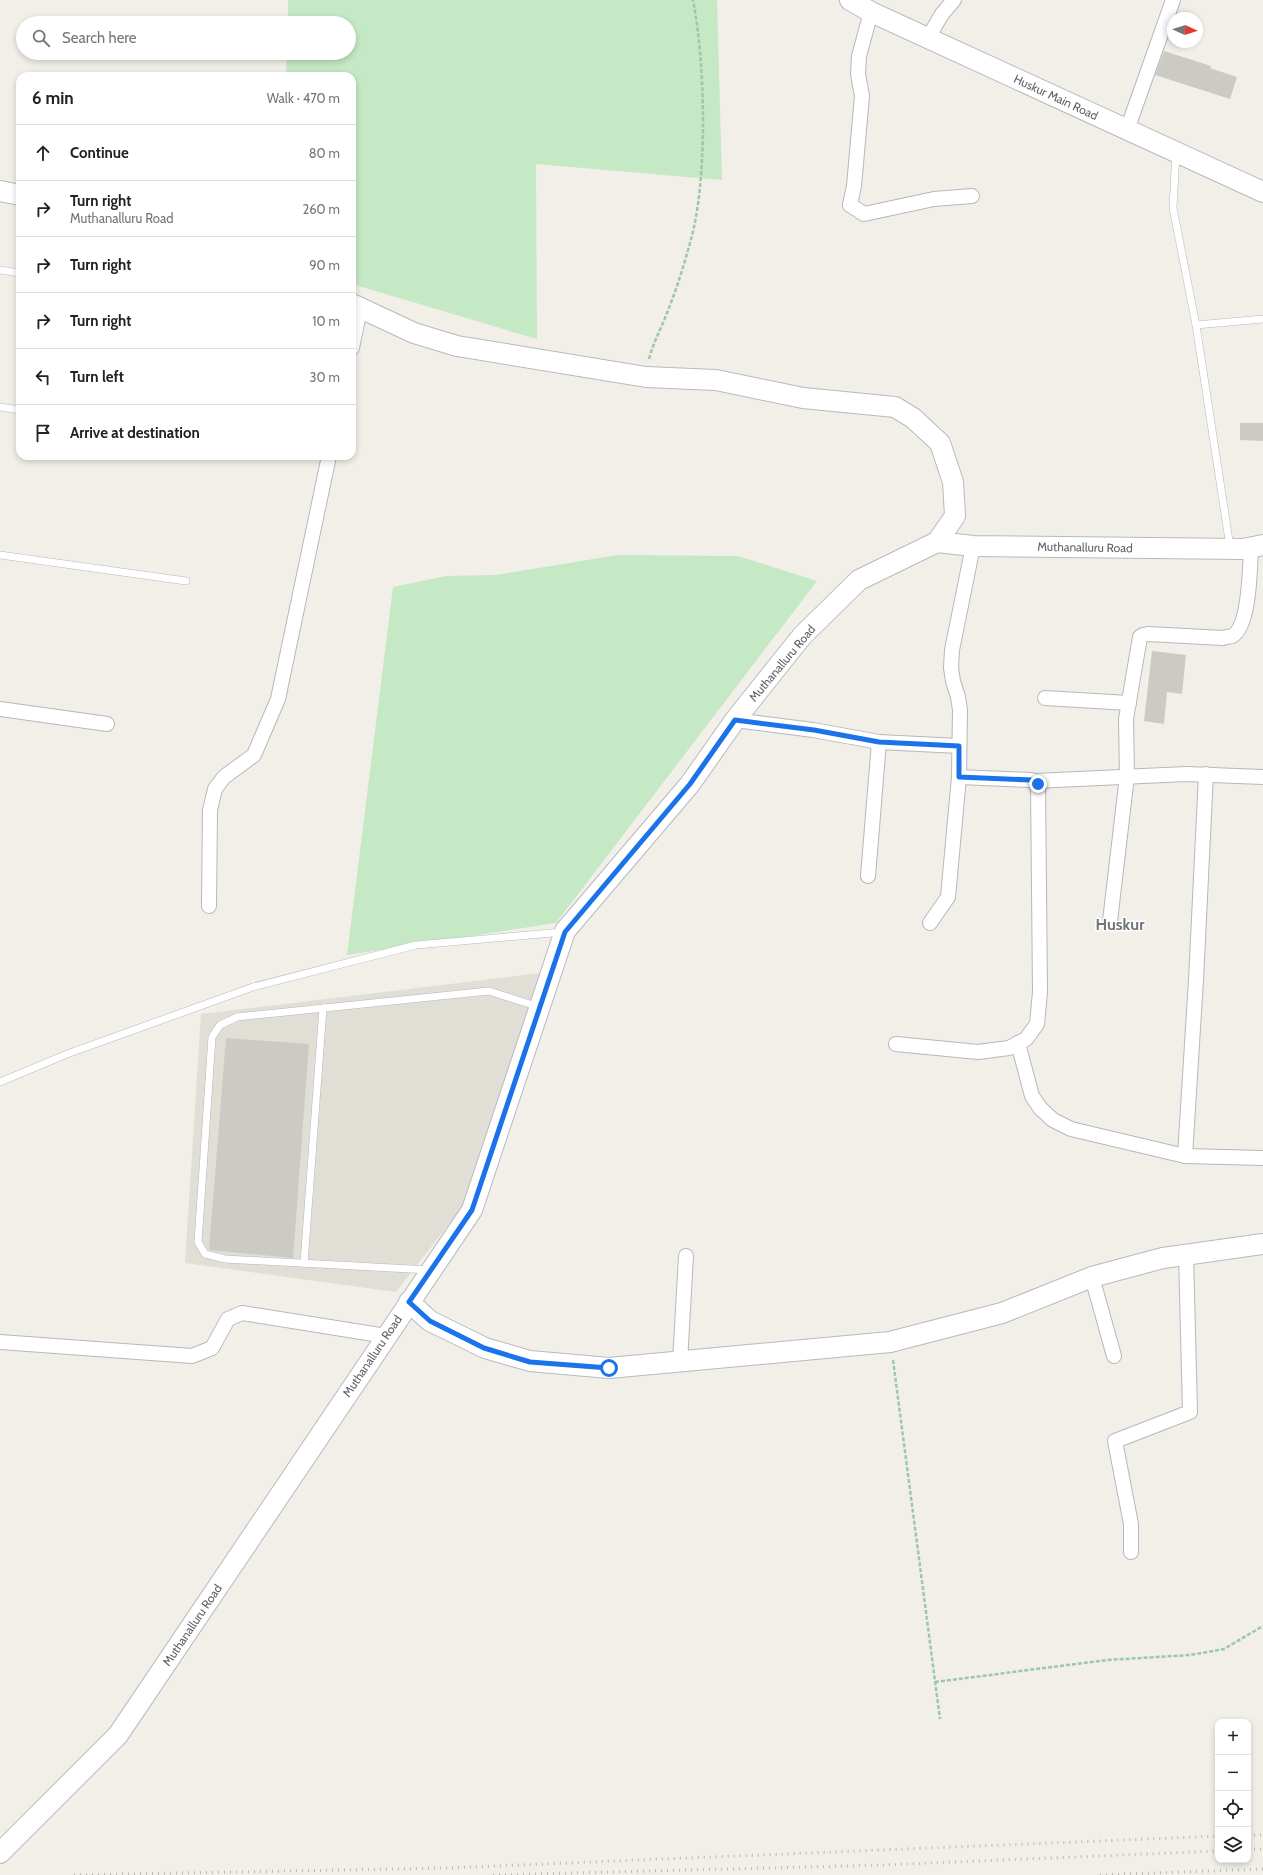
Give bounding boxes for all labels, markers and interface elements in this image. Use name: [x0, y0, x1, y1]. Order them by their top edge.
north arrow: [1167, 12, 1203, 48]
search box: [16, 16, 356, 60]
icon: search: [30, 27, 52, 49]
text: Search here: [62, 29, 137, 47]
street label: Huskur Main Road: [1012, 71, 1100, 123]
text: 6 min: [32, 88, 74, 108]
text: Walk · 470 m: [267, 90, 340, 106]
icon: ahead: [32, 142, 54, 164]
text: Continue: [70, 144, 129, 162]
text: 80 m: [309, 145, 340, 161]
text: Turn right: [70, 192, 131, 210]
icon: right: [32, 198, 54, 220]
text: 260 m: [302, 201, 340, 217]
text: Muthanalluru Road: [70, 210, 173, 226]
icon: right: [32, 254, 54, 276]
text: Turn right: [70, 256, 131, 274]
text: 90 m: [309, 257, 340, 273]
icon: right: [32, 310, 54, 332]
text: Turn right: [70, 312, 131, 330]
text: 10 m: [312, 313, 340, 329]
icon: left: [32, 366, 54, 388]
text: Turn left: [70, 368, 124, 386]
text: 30 m: [310, 369, 340, 385]
icon: arrive: [32, 422, 54, 444]
text: Arrive at destination: [70, 424, 200, 442]
street label: Muthanalluru Road: [1037, 539, 1133, 555]
street label: Muthanalluru Road: [746, 622, 818, 704]
route end: [1029, 775, 1047, 793]
district label: Huskur: [1096, 915, 1145, 934]
street label: Muthanalluru Road: [339, 1312, 405, 1400]
route start: [600, 1359, 618, 1377]
street label: Muthanalluru Road: [159, 1581, 225, 1669]
map controls: [1215, 1719, 1251, 1863]
button: +: [1215, 1719, 1251, 1755]
button: −: [1215, 1755, 1251, 1791]
button: locate: [1215, 1791, 1251, 1827]
button: layers: [1215, 1827, 1251, 1863]

